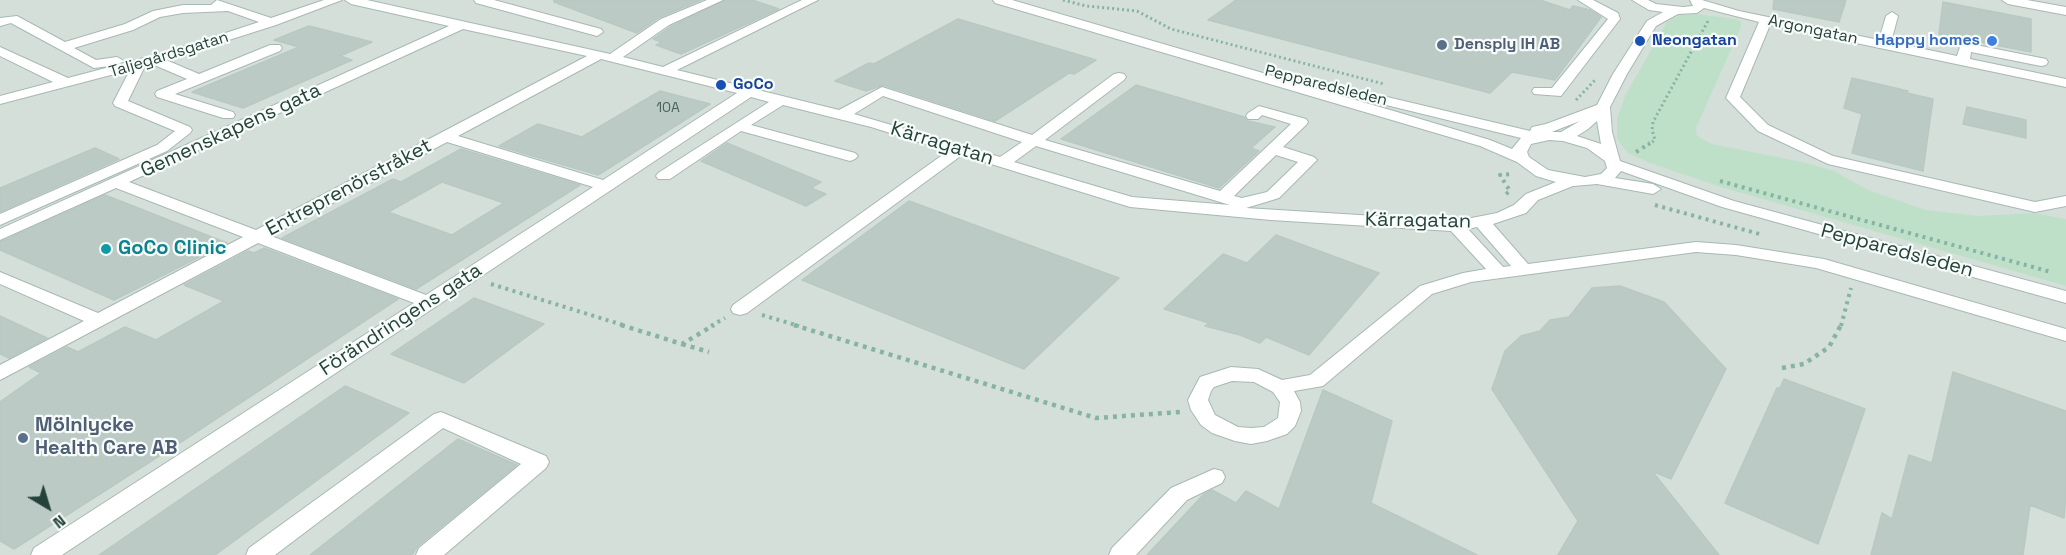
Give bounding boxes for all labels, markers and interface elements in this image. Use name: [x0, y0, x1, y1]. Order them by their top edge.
street label: Argongatan: [1766, 11, 1860, 49]
street label: Taljegårdsgatan: [107, 28, 231, 82]
place label: Neongatan: [1652, 31, 1737, 51]
place label: Happy homes: [1875, 31, 1980, 51]
marker: Neongatan: [1633, 34, 1647, 48]
marker: Happy homes: [1985, 34, 1999, 48]
place label: Densply IH AB: [1454, 35, 1560, 55]
marker: Densply IH AB: [1435, 38, 1449, 52]
street label: Pepparedsleden: [1263, 61, 1389, 111]
place label: GoCo: [733, 75, 773, 95]
marker: GoCo: [714, 78, 728, 92]
street label: Gemenskapens gata: [137, 79, 325, 183]
house number: 10A: [656, 100, 680, 116]
street label: Kärragatan: [888, 117, 996, 171]
street label: Entreprenörstråket: [262, 134, 436, 242]
street label: Kärragatan: [1365, 208, 1471, 234]
street label: Pepparedsleden: [1818, 219, 1976, 283]
place label: GoCo Clinic: [118, 237, 227, 261]
marker: GoCo Clinic: [99, 242, 113, 256]
street label: Förändringens gata: [315, 259, 487, 381]
place label: Mölnlycke Health Care AB: [35, 414, 178, 461]
marker: Mölnlycke Health Care AB: [16, 431, 30, 445]
north arrow: [18, 477, 78, 537]
text: N: [49, 510, 70, 533]

